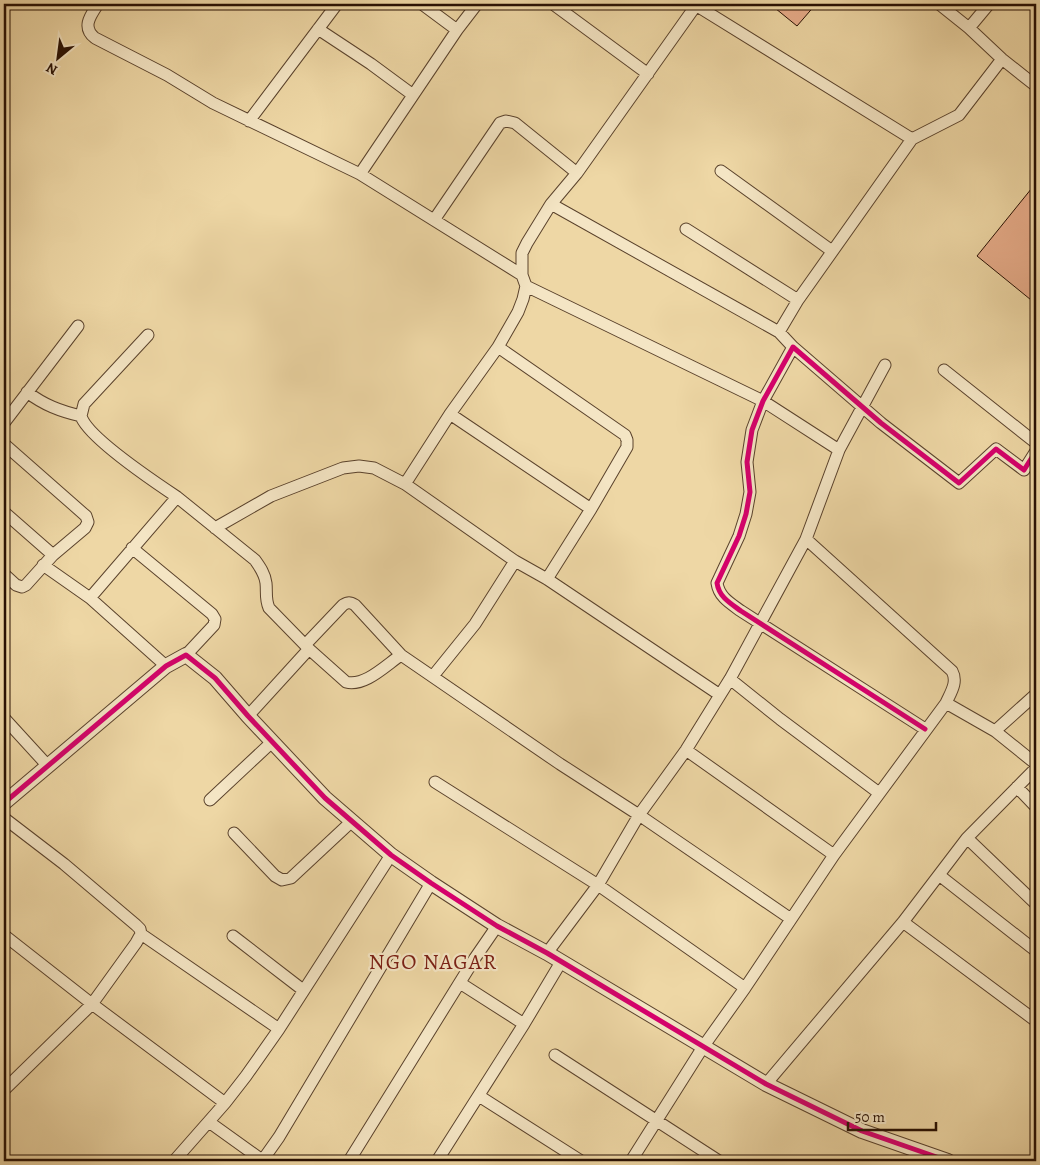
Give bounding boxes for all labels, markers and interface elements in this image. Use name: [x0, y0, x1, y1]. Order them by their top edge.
north arrow: [32, 32, 82, 82]
text: N: [43, 58, 61, 80]
district label: NGO NAGAR: [369, 947, 497, 977]
scale bar: [848, 1100, 935, 1132]
text: 50 m: [855, 1107, 885, 1127]

